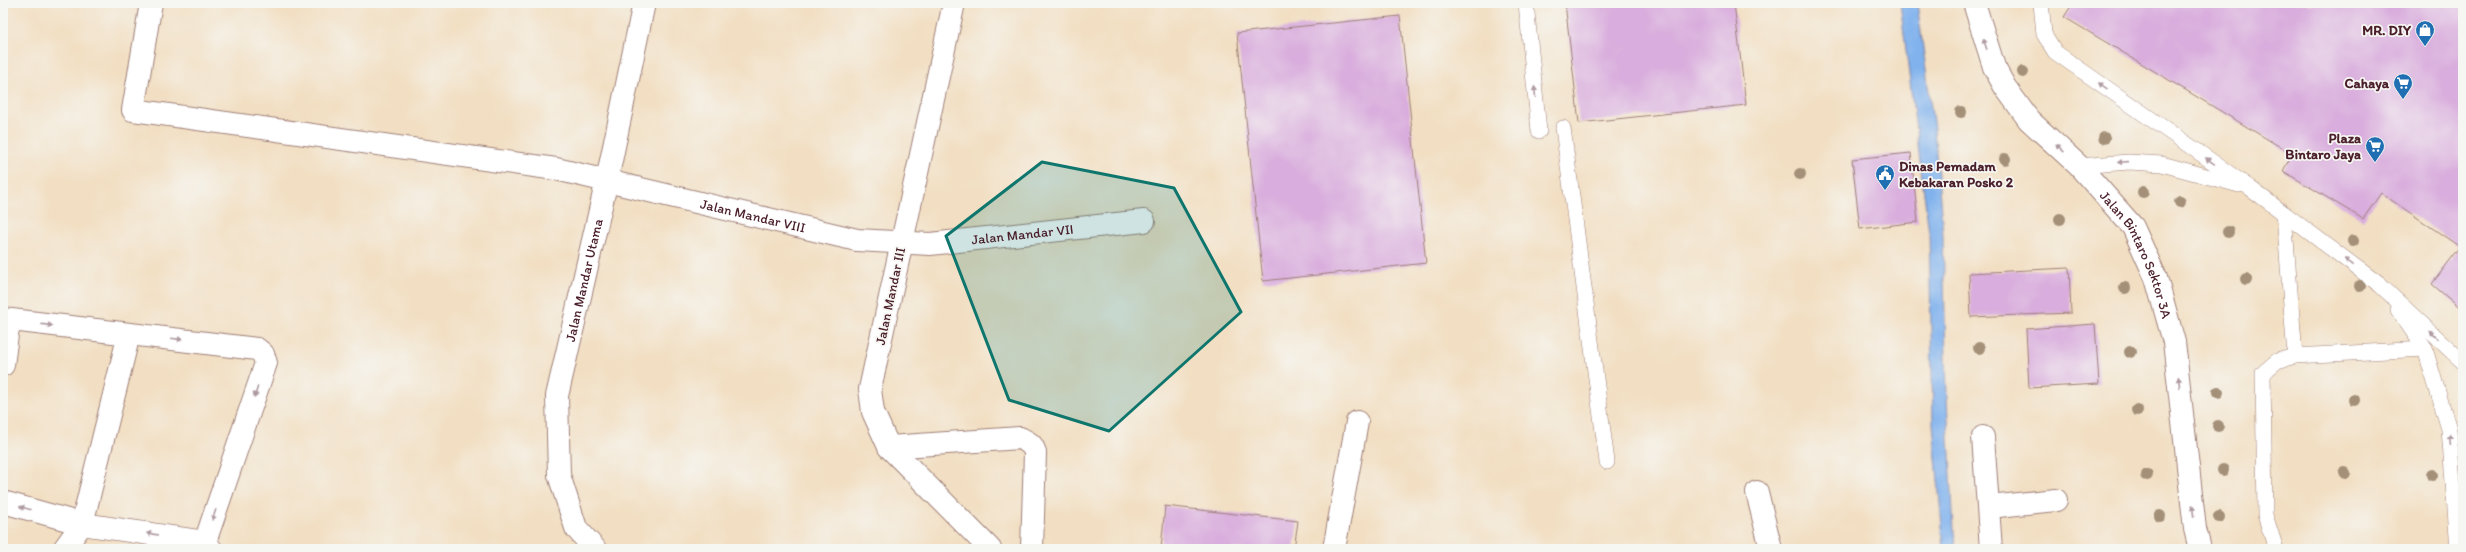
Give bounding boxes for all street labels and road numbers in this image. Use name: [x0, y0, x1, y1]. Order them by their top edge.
street label: Jalan Bintaro Sektor 3A: [2096, 187, 2175, 320]
street label: Jalan Mandar VIII: [699, 195, 807, 237]
street label: Jalan Mandar Utama: [562, 216, 607, 343]
street label: Jalan Mandar VII: [971, 221, 1074, 248]
street label: Jalan Mandar III: [872, 246, 909, 346]

